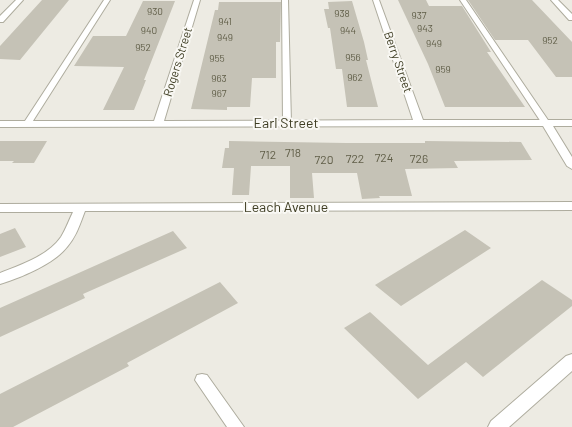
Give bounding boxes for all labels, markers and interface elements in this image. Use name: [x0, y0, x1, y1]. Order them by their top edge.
house number: 930: [147, 5, 163, 17]
house number: 938: [334, 7, 350, 19]
house number: 937: [411, 9, 427, 21]
house number: 941: [218, 15, 232, 27]
house number: 943: [417, 22, 433, 34]
house number: 940: [141, 24, 157, 36]
house number: 944: [340, 24, 356, 36]
street label: Rogers Street: [160, 25, 194, 98]
street label: Berry Street: [382, 29, 416, 94]
house number: 949: [217, 31, 233, 43]
house number: 952: [542, 34, 558, 46]
house number: 949: [426, 37, 442, 49]
house number: 952: [135, 41, 151, 53]
house number: 956: [345, 51, 361, 63]
house number: 955: [209, 52, 225, 64]
house number: 959: [435, 63, 451, 75]
house number: 962: [347, 71, 363, 83]
house number: 963: [211, 72, 227, 84]
house number: 967: [211, 87, 227, 99]
street label: Earl Street: [254, 114, 318, 131]
house number: 718: [285, 145, 301, 159]
house number: 712: [260, 147, 276, 161]
house number: 724: [375, 150, 393, 164]
house number: 722: [346, 151, 364, 165]
house number: 726: [410, 151, 428, 165]
house number: 720: [315, 152, 333, 166]
street label: Leach Avenue: [244, 198, 328, 215]

